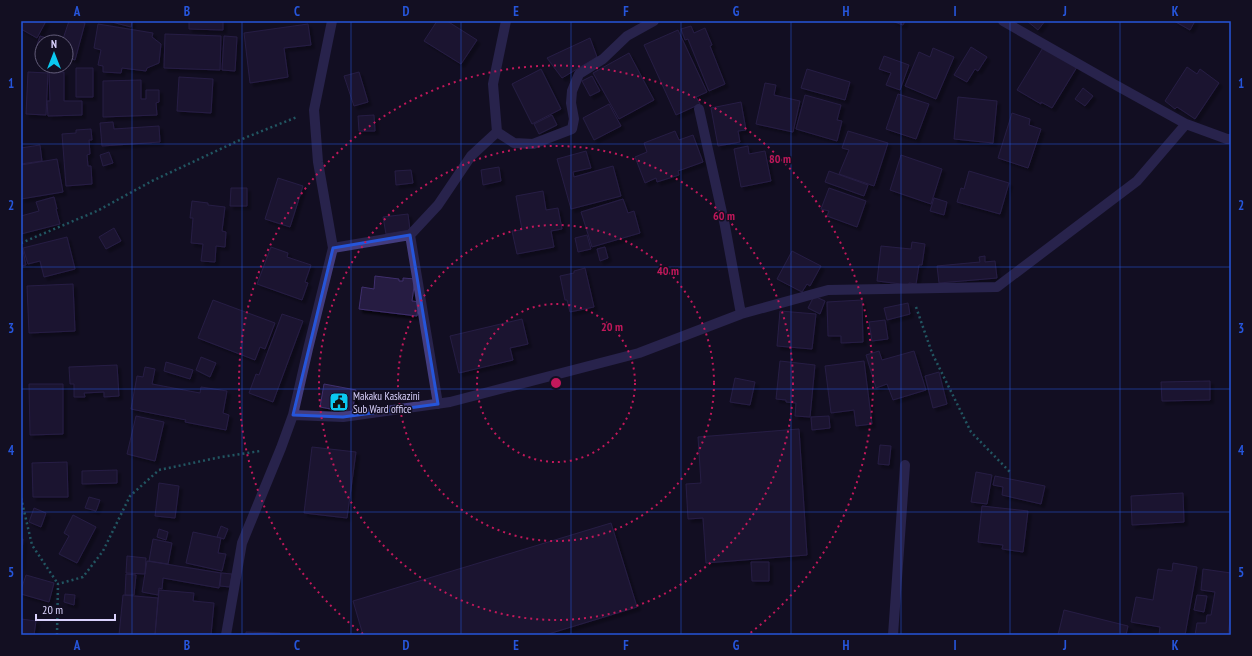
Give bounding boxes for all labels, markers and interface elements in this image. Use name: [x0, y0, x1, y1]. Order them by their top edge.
text: A: [73, 3, 81, 20]
text: B: [184, 3, 190, 20]
text: C: [294, 3, 300, 20]
text: D: [403, 3, 410, 20]
text: E: [513, 3, 519, 20]
text: F: [623, 3, 629, 20]
text: G: [733, 3, 740, 20]
text: H: [843, 3, 850, 20]
text: I: [953, 3, 957, 20]
text: J: [1062, 3, 1067, 20]
text: K: [1172, 3, 1179, 20]
north arrow: [34, 34, 74, 74]
text: N: [51, 37, 57, 51]
text: 1: [8, 75, 14, 92]
text: 1: [1238, 75, 1244, 92]
text: 80 m: [769, 151, 791, 166]
text: 2: [8, 197, 14, 214]
text: 2: [1238, 197, 1244, 214]
text: 60 m: [713, 208, 735, 223]
text: 40 m: [657, 263, 679, 278]
text: 20 m: [601, 319, 623, 334]
text: 3: [8, 320, 14, 337]
text: 3: [1238, 320, 1244, 337]
centre of rings: [549, 376, 563, 390]
place label: Makaku Kaskazini Sub Ward office: [353, 389, 420, 416]
public building icon: Makaku Kaskazini Sub Ward office: [328, 391, 350, 413]
text: 4: [8, 442, 15, 459]
text: 4: [1238, 442, 1245, 459]
text: 5: [8, 564, 14, 581]
text: 5: [1238, 564, 1244, 581]
scale bar: [36, 596, 115, 622]
text: 20 m: [42, 602, 63, 617]
text: A: [73, 637, 81, 654]
text: B: [184, 637, 190, 654]
text: C: [294, 637, 300, 654]
text: D: [403, 637, 410, 654]
text: E: [513, 637, 519, 654]
text: F: [623, 637, 629, 654]
text: G: [733, 637, 740, 654]
text: H: [843, 637, 850, 654]
text: I: [953, 637, 957, 654]
text: J: [1062, 637, 1067, 654]
text: K: [1172, 637, 1179, 654]

